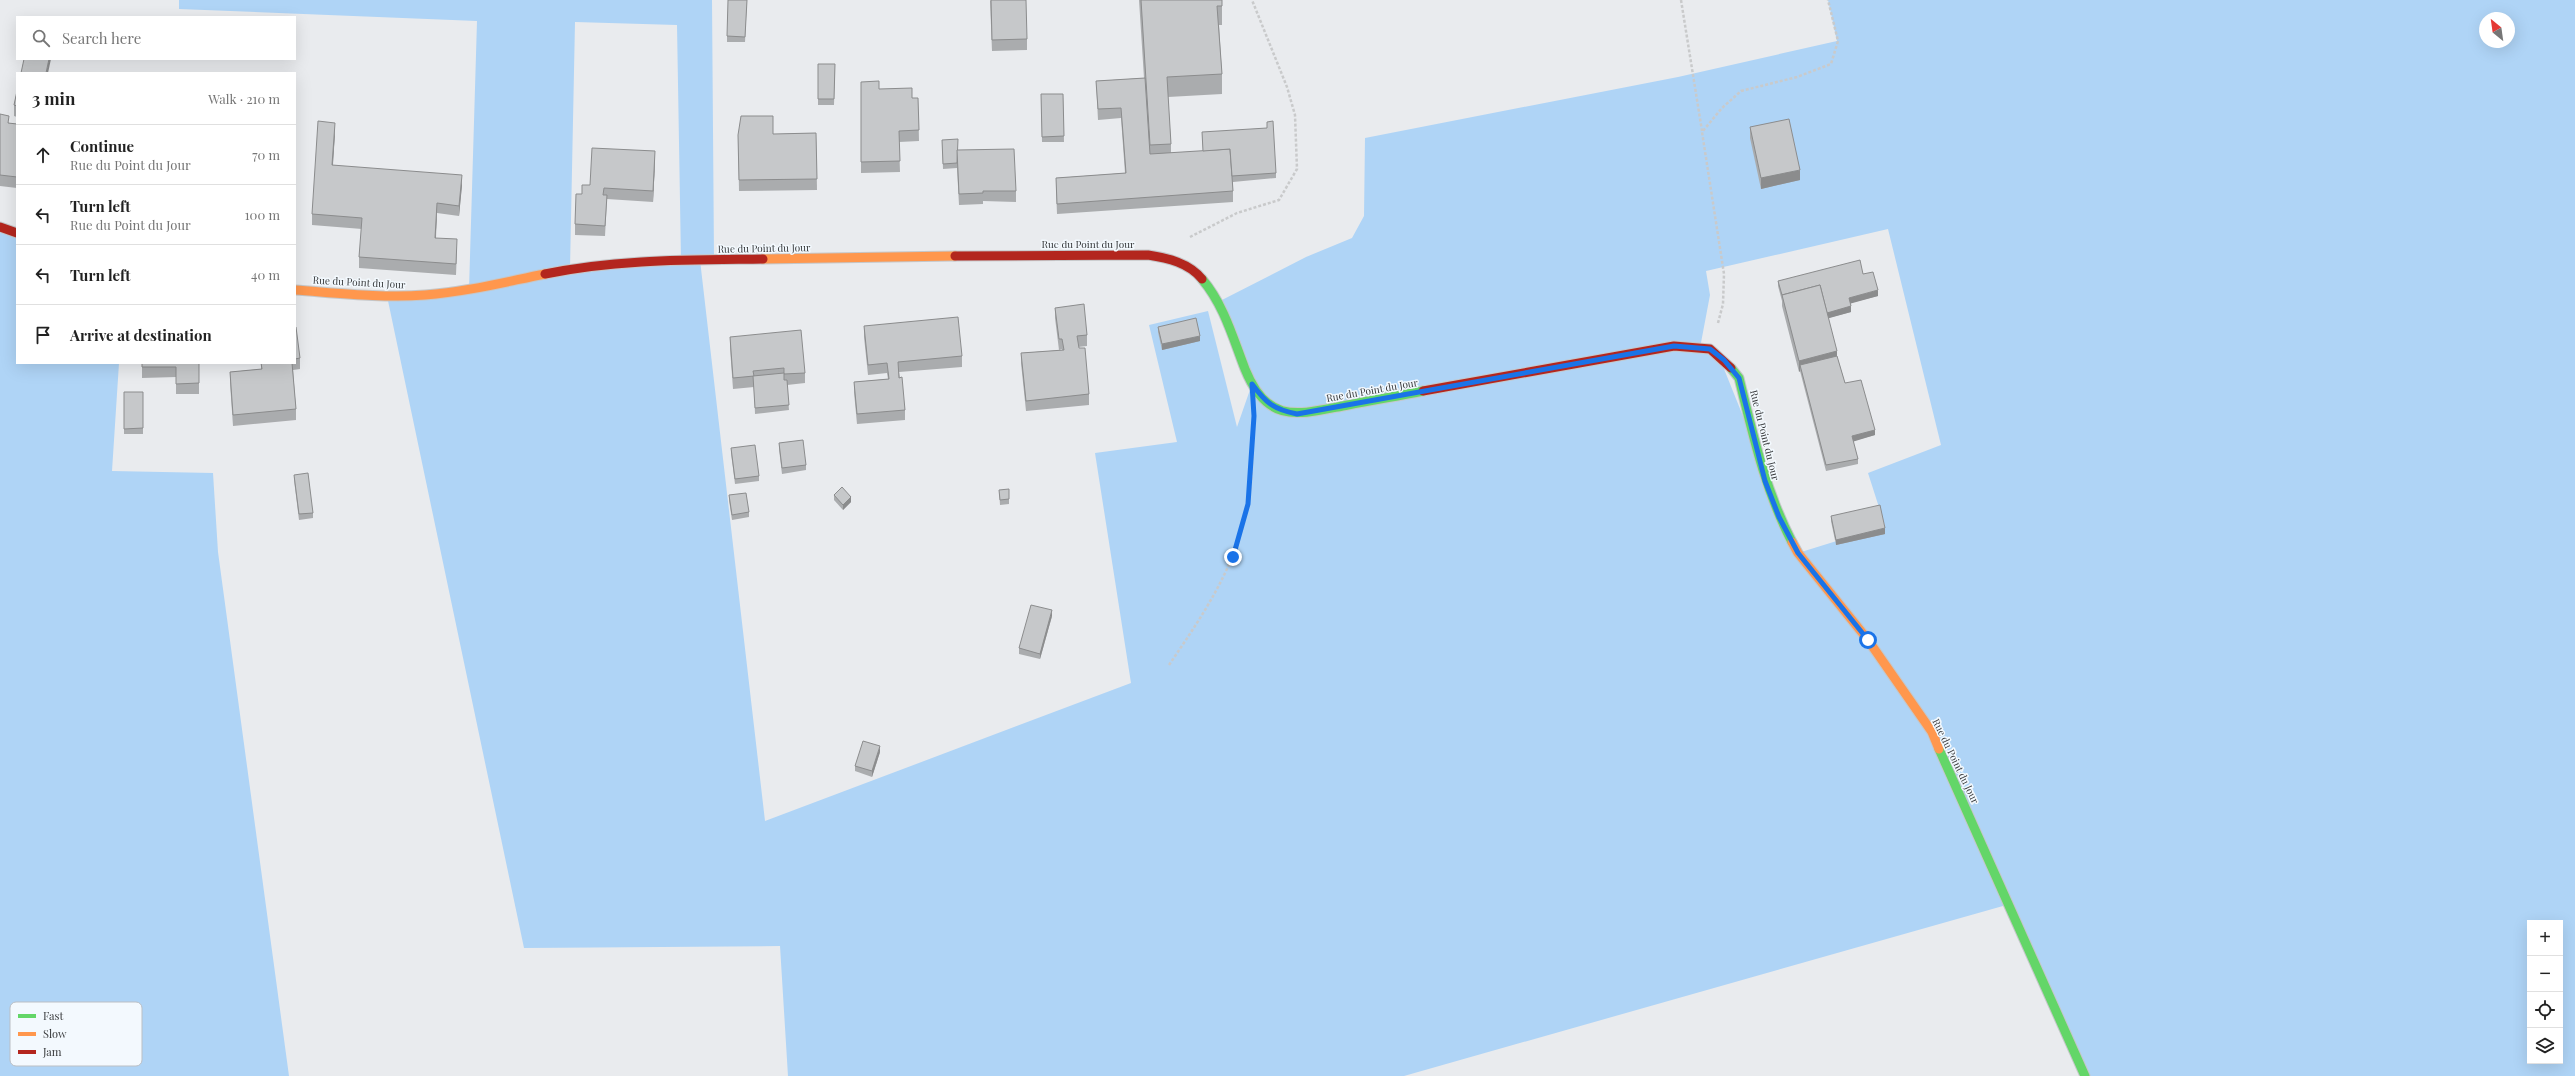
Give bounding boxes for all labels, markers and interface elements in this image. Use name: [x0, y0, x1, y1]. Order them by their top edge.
north arrow: [2479, 12, 2515, 48]
search box: [16, 16, 296, 60]
icon: search: [30, 27, 52, 49]
text: Search here: [62, 28, 141, 48]
text: 3 min: [32, 87, 75, 109]
text: Walk · 210 m: [208, 90, 280, 107]
text: Continue: [70, 136, 134, 156]
icon: ahead: [32, 144, 54, 166]
text: 70 m: [252, 146, 280, 163]
text: Rue du Point du Jour: [70, 156, 191, 173]
text: Turn left: [70, 196, 131, 216]
icon: left: [32, 204, 54, 226]
text: 100 m: [245, 206, 280, 223]
text: Rue du Point du Jour: [70, 216, 191, 233]
street label: Rue du Point du Jour: [1042, 237, 1135, 251]
street label: Rue du Point du Jour: [717, 240, 811, 256]
icon: left: [32, 264, 54, 286]
text: Turn left: [70, 265, 131, 285]
text: 40 m: [251, 266, 280, 283]
street label: Rue du Point du Jour: [312, 273, 406, 291]
icon: arrive: [32, 324, 54, 346]
text: Arrive at destination: [70, 325, 212, 345]
street label: Rue du Point du Jour: [1325, 375, 1419, 405]
street label: Rue du Point du Jour: [1747, 388, 1783, 482]
route end: [1224, 548, 1242, 566]
route start: [1859, 631, 1877, 649]
street label: Rue du Point du Jour: [1929, 716, 1983, 806]
map controls: [2527, 920, 2563, 1064]
button: +: [2527, 920, 2563, 956]
button: −: [2527, 956, 2563, 992]
button: locate: [2527, 992, 2563, 1028]
legend: [10, 1002, 142, 1066]
text: Fast: [43, 1008, 63, 1023]
text: Slow: [43, 1026, 67, 1041]
button: layers: [2527, 1028, 2563, 1064]
text: Jam: [42, 1044, 62, 1059]

